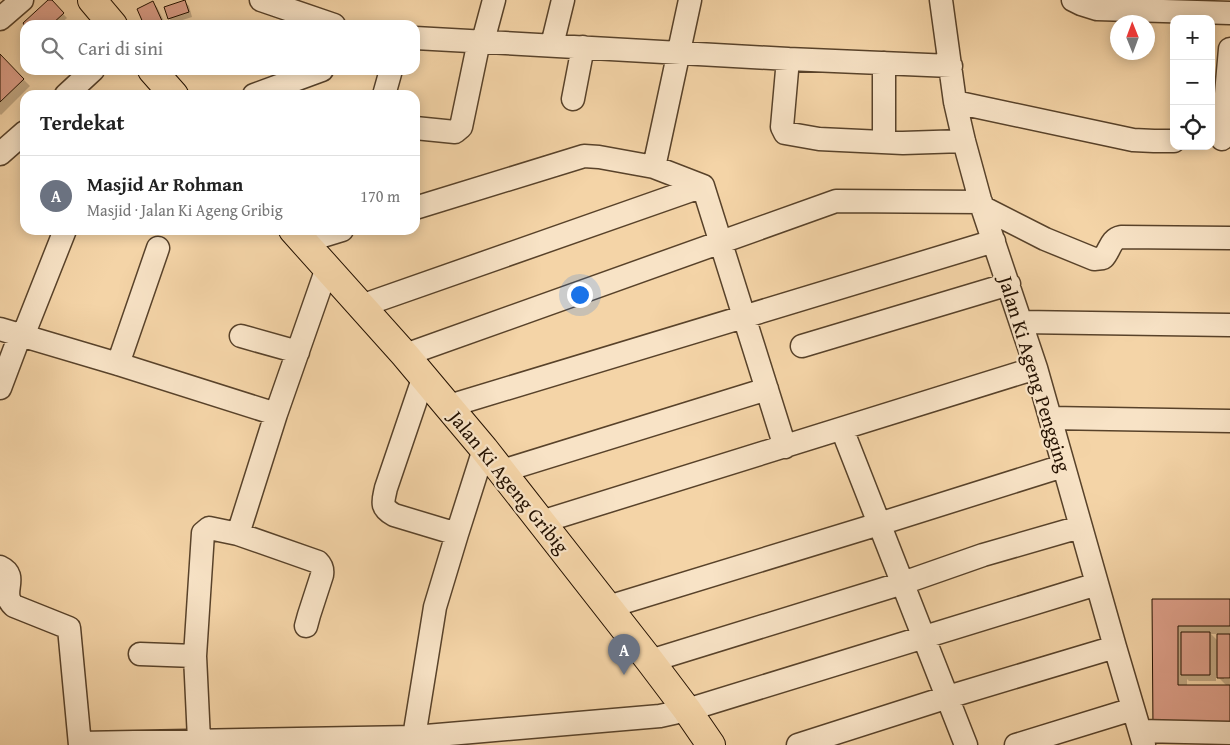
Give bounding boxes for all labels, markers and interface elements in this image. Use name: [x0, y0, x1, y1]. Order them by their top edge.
north arrow: [1110, 15, 1155, 60]
map controls: [1170, 15, 1215, 150]
button: +: [1170, 15, 1215, 60]
search box: [20, 20, 420, 75]
icon: search: [38, 34, 66, 62]
text: Cari di sini: [78, 34, 163, 62]
button: −: [1170, 60, 1215, 105]
button: locate: [1170, 105, 1215, 150]
text: Terdekat: [40, 107, 124, 138]
text: Masjid Ar Rohman: [87, 170, 243, 198]
text: A: [51, 184, 61, 208]
text: 170 m: [360, 184, 400, 208]
text: Masjid · Jalan Ki Ageng Gribig: [87, 198, 283, 222]
street label: Jalan Ki Ageng Pengging: [991, 269, 1079, 475]
your location: [567, 282, 593, 308]
street label: Jalan Ki Ageng Gribig: [441, 401, 576, 560]
pin: A: [608, 634, 640, 675]

